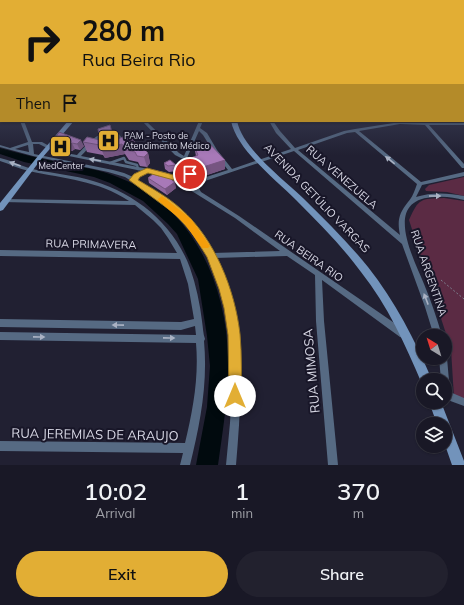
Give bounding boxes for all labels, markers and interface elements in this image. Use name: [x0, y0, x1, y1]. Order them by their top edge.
text: 280 m: [82, 13, 165, 48]
icon: right: [16, 16, 68, 68]
text: Rua Beira Rio: [82, 48, 196, 71]
icon: arrive: [59, 92, 81, 114]
text: Then: [16, 94, 51, 113]
hospital icon: PAM - Posto de Atendimento Médico: [96, 128, 122, 154]
place label: PAM - Posto de Atendimento Médico: [124, 130, 210, 151]
hospital icon: MedCenter: [48, 134, 74, 160]
street label: AVENIDA GETÚLIO VARGAS: [261, 140, 373, 256]
street label: RUA VENEZUELA: [303, 142, 381, 212]
one-way arrow: [384, 155, 395, 164]
one-way arrow: [89, 157, 101, 163]
pin: [173, 157, 207, 191]
place label: MedCenter: [38, 160, 84, 171]
one-way arrow: [8, 161, 20, 167]
icon: arrive: [179, 163, 201, 185]
one-way arrow: [429, 192, 441, 199]
street label: RUA BEIRA RIO: [272, 227, 346, 285]
street label: RUA ARGENTINA: [408, 228, 450, 318]
street label: RUA PRIMAVERA: [45, 236, 137, 252]
one-way arrow: [423, 292, 429, 304]
one-way arrow: [111, 322, 124, 328]
street label: RUA MIMOSA: [299, 328, 323, 414]
north arrow: [416, 329, 452, 365]
map controls: [416, 329, 452, 453]
one-way arrow: [33, 334, 46, 340]
one-way arrow: [163, 335, 176, 341]
button: search: [416, 373, 452, 409]
position arrow: [214, 375, 256, 417]
button: layers: [416, 417, 452, 453]
street label: RUA JEREMIAS DE ARAUJO: [11, 425, 179, 443]
text: 10:02: [84, 476, 147, 506]
text: 1: [235, 476, 249, 506]
text: 370: [337, 476, 380, 506]
text: Arrival: [96, 505, 135, 521]
text: min: [231, 505, 253, 521]
text: m: [353, 505, 364, 521]
button: Exit: [16, 551, 228, 597]
button: Share: [236, 551, 448, 597]

